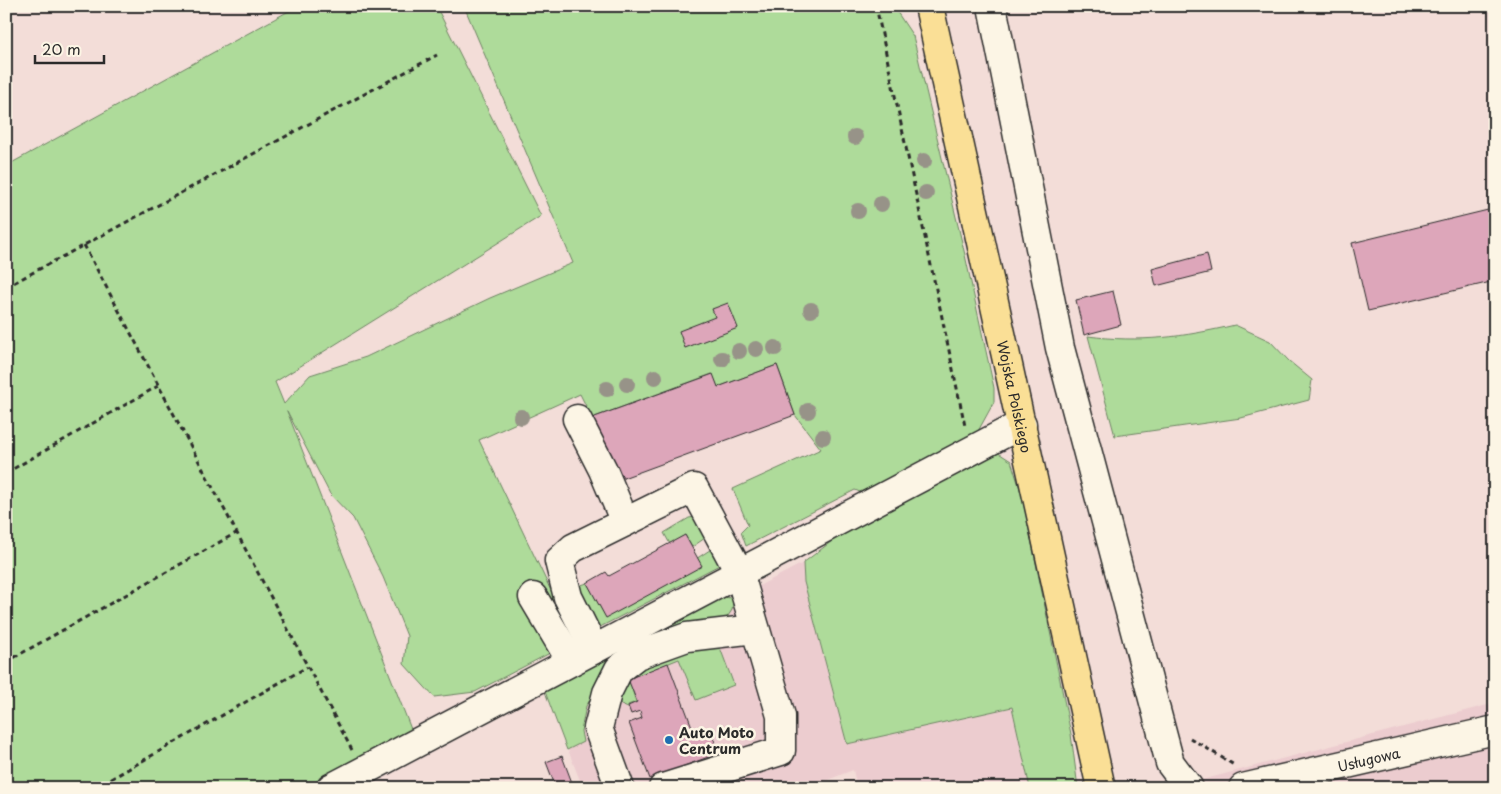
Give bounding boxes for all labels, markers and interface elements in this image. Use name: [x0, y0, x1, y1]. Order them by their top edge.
scale bar: [35, 32, 104, 64]
text: 20 m: [42, 37, 81, 60]
street label: Wojska Polskiego: [992, 338, 1037, 455]
place label: Auto Moto Centrum: [679, 722, 754, 759]
marker: Auto Moto Centrum: [663, 734, 675, 746]
street label: Usługowa: [1335, 742, 1402, 776]

